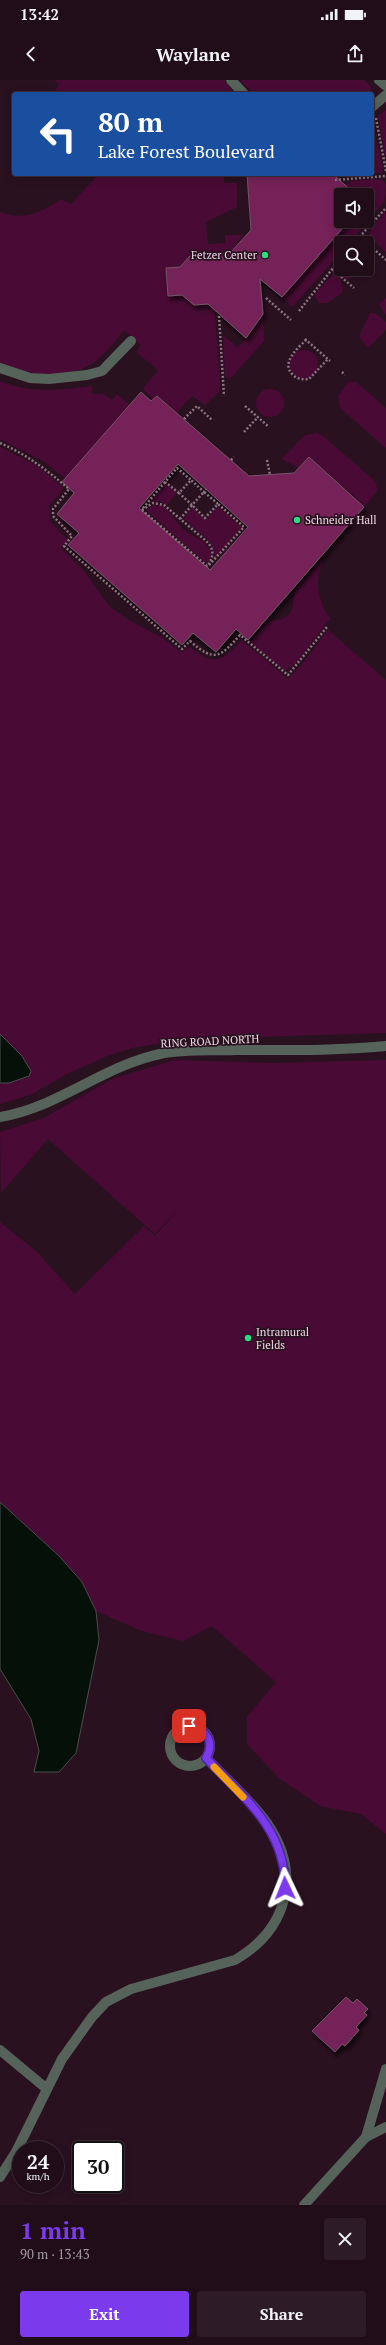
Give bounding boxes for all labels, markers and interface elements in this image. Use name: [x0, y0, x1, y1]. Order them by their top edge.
text: 13:42: [20, 4, 59, 24]
text: Waylane: [156, 42, 230, 66]
icon: back: [20, 43, 42, 65]
icon: share: [344, 43, 366, 65]
text: 80 m: [98, 103, 163, 140]
icon: left: [32, 108, 84, 160]
text: Lake Forest Boulevard: [98, 139, 275, 163]
map controls: [334, 188, 374, 276]
button: sound: [334, 188, 374, 228]
button: search: [334, 236, 374, 276]
place label: Fetzer Center: [191, 248, 258, 262]
marker: Fetzer Center: [260, 250, 270, 260]
place label: Schneider Hall: [305, 513, 377, 527]
marker: Schneider Hall: [292, 515, 302, 525]
street label: RING ROAD NORTH: [160, 1031, 260, 1051]
place label: Intramural Fields: [256, 1325, 309, 1352]
marker: Intramural Fields: [243, 1333, 253, 1343]
pin: [172, 1709, 206, 1743]
icon: arrive: [178, 1715, 200, 1737]
position arrow: [264, 1867, 306, 1909]
speed limit sign: 30: [72, 2141, 124, 2193]
text: 24: [27, 2148, 49, 2175]
text: km/h: [26, 2170, 50, 2183]
text: 1 min: [20, 2214, 86, 2246]
button: close: [324, 2218, 366, 2260]
text: 90 m · 13:43: [20, 2245, 90, 2263]
button: Exit: [20, 2291, 189, 2337]
button: Share: [197, 2291, 366, 2337]

